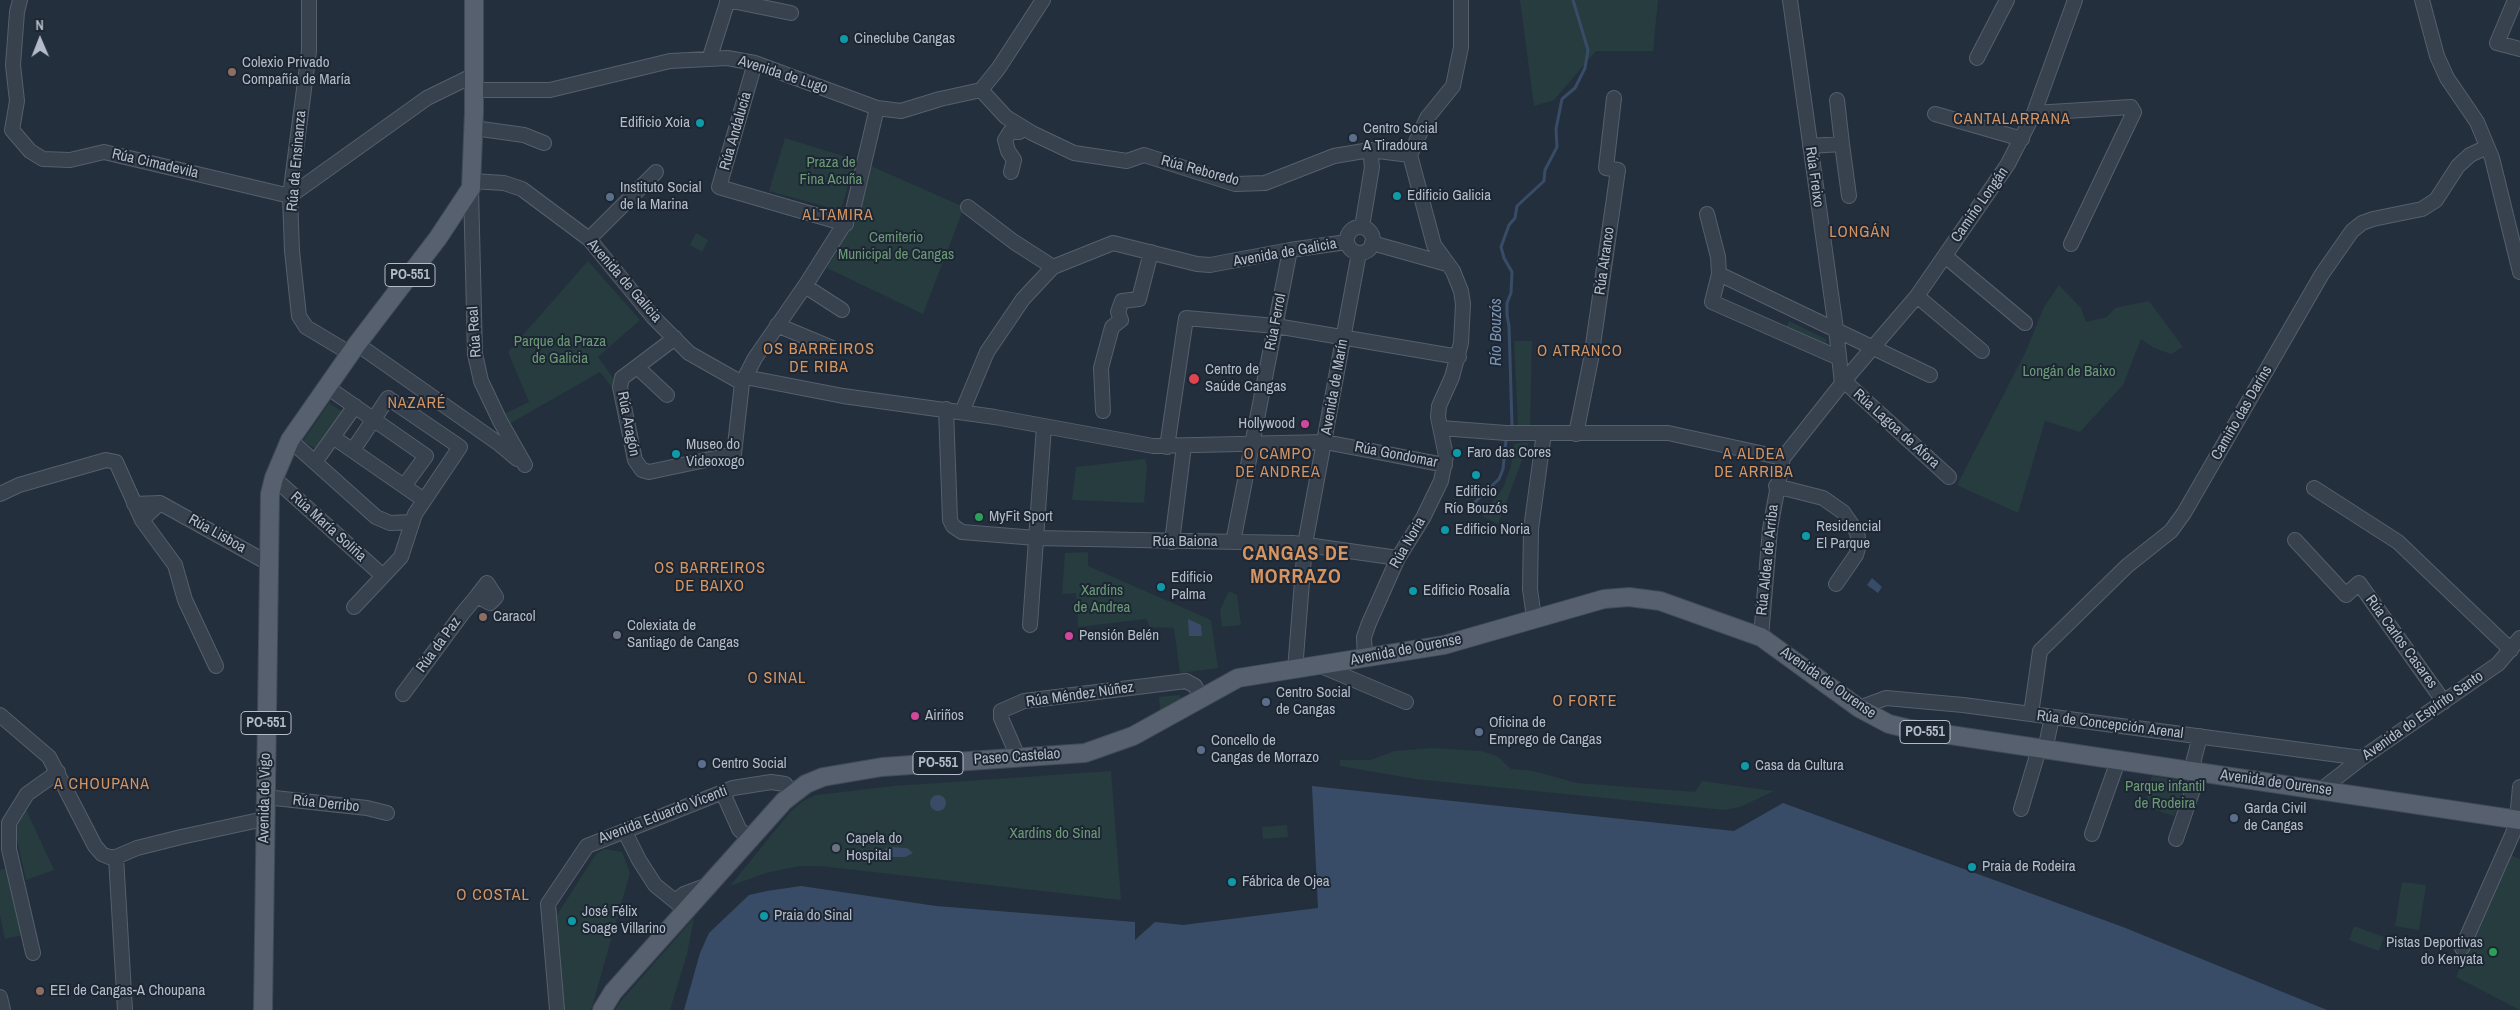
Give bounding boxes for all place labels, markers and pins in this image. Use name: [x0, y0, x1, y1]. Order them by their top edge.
place label: Cineclube Cangas: [854, 30, 955, 48]
marker: Cineclube Cangas: [838, 33, 850, 45]
place label: Colexio Privado Compañía de María: [242, 54, 351, 89]
marker: Colexio Privado Compañía de María: [226, 66, 238, 78]
place label: Edificio Xoia: [620, 114, 690, 132]
marker: Edificio Xoia: [694, 117, 706, 129]
place label: Centro Social A Tiradoura: [1363, 120, 1438, 155]
marker: Centro Social A Tiradoura: [1347, 132, 1359, 144]
place label: Instituto Social de la Marina: [620, 179, 701, 214]
place label: Edificio Galicia: [1407, 187, 1491, 205]
marker: Edificio Galicia: [1391, 190, 1403, 202]
marker: Instituto Social de la Marina: [604, 191, 616, 203]
place label: Centro de Saúde Cangas: [1205, 361, 1286, 396]
marker: Centro de Saúde Cangas: [1187, 372, 1201, 386]
place label: Hollywood: [1238, 415, 1295, 433]
marker: Hollywood: [1299, 418, 1311, 430]
place label: Museo do Videoxogo: [686, 436, 745, 471]
place label: Faro das Cores: [1467, 444, 1551, 462]
marker: Faro das Cores: [1451, 447, 1463, 459]
marker: Museo do Videoxogo: [670, 448, 682, 460]
marker: Edificio Río Bouzós: [1470, 469, 1482, 481]
place label: Edificio Río Bouzós: [1444, 483, 1508, 518]
place label: MyFit Sport: [989, 508, 1053, 526]
marker: MyFit Sport: [973, 511, 985, 523]
place label: Residencial El Parque: [1816, 518, 1881, 553]
place label: Edificio Noria: [1455, 521, 1530, 539]
marker: Edificio Noria: [1439, 524, 1451, 536]
marker: Residencial El Parque: [1800, 530, 1812, 542]
place label: Edificio Palma: [1171, 569, 1213, 604]
marker: Edificio Palma: [1155, 581, 1167, 593]
place label: Edificio Rosalía: [1423, 582, 1510, 600]
marker: Edificio Rosalía: [1407, 585, 1419, 597]
place label: Caracol: [493, 608, 535, 626]
marker: Caracol: [477, 611, 489, 623]
place label: Colexiata de Santiago de Cangas: [627, 617, 739, 652]
place label: Pensión Belén: [1079, 627, 1159, 645]
marker: Colexiata de Santiago de Cangas: [611, 629, 623, 641]
marker: Pensión Belén: [1063, 630, 1075, 642]
place label: Centro Social de Cangas: [1276, 684, 1351, 719]
marker: Centro Social de Cangas: [1260, 696, 1272, 708]
place label: Airiños: [925, 707, 964, 725]
marker: Airiños: [909, 710, 921, 722]
place label: Oficina de Emprego de Cangas: [1489, 714, 1602, 749]
marker: Oficina de Emprego de Cangas: [1473, 726, 1485, 738]
place label: Concello de Cangas de Morrazo: [1211, 732, 1319, 767]
marker: Concello de Cangas de Morrazo: [1195, 744, 1207, 756]
place label: Centro Social: [712, 755, 787, 773]
place label: Casa da Cultura: [1755, 757, 1844, 775]
marker: Centro Social: [696, 758, 708, 770]
marker: Casa da Cultura: [1739, 760, 1751, 772]
place label: Garda Civil de Cangas: [2244, 800, 2306, 835]
marker: Garda Civil de Cangas: [2228, 812, 2240, 824]
place label: Capela do Hospital: [846, 830, 902, 865]
marker: Capela do Hospital: [830, 842, 842, 854]
place label: Praia de Rodeira: [1982, 858, 2076, 876]
marker: Praia de Rodeira: [1966, 861, 1978, 873]
place label: Fábrica de Ojea: [1242, 873, 1330, 891]
marker: Fábrica de Ojea: [1226, 876, 1238, 888]
place label: José Félix Soage Villarino: [582, 903, 666, 938]
place label: Praia do Sinal: [774, 907, 852, 925]
marker: Praia do Sinal: [758, 910, 770, 922]
marker: José Félix Soage Villarino: [566, 915, 578, 927]
place label: Pistas Deportivas do Kenyata: [2386, 934, 2483, 969]
marker: Pistas Deportivas do Kenyata: [2487, 946, 2499, 958]
place label: EEI de Cangas-A Choupana: [50, 982, 205, 1000]
marker: EEI de Cangas-A Choupana: [34, 985, 46, 997]

